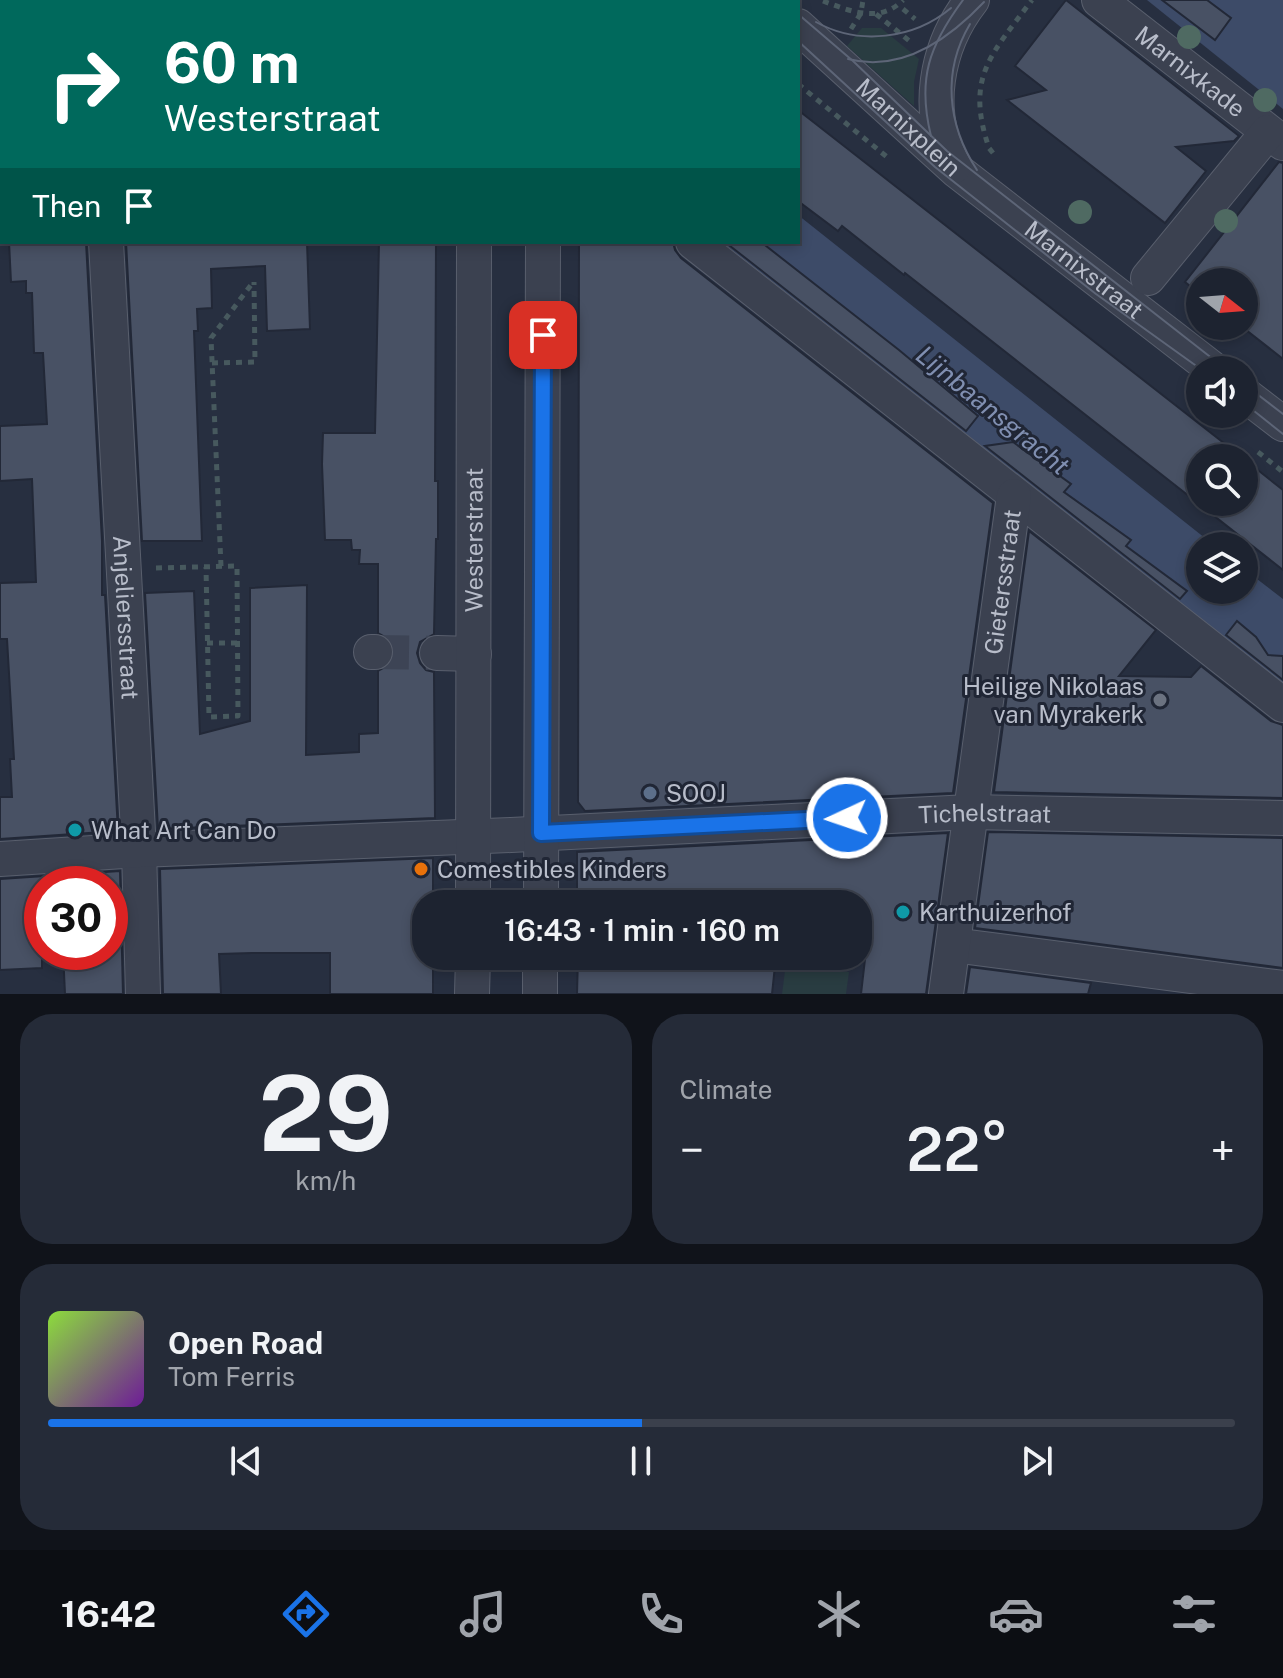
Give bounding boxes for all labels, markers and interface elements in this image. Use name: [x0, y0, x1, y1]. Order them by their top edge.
street label: Marnixkade: [1130, 20, 1251, 123]
text: 60 m: [164, 30, 300, 96]
icon: right: [32, 32, 136, 136]
street label: Marnixplein: [851, 72, 967, 182]
text: Westerstraat: [164, 97, 381, 139]
icon: arrive: [117, 184, 161, 228]
text: Then: [32, 188, 101, 224]
street label: Marnixstraat: [1019, 215, 1149, 324]
north arrow: [1186, 268, 1258, 340]
map controls: [1186, 268, 1258, 604]
pin: [509, 301, 577, 369]
icon: arrive: [521, 313, 565, 357]
water label: Lijnbaansgracht: [910, 339, 1076, 481]
button: sound: [1186, 356, 1258, 428]
button: search: [1186, 444, 1258, 516]
street label: Westerstraat: [459, 468, 488, 612]
street label: Gietersstraat: [979, 508, 1026, 656]
button: layers: [1186, 532, 1258, 604]
street label: Anjeliersstraat: [108, 535, 145, 700]
place label: Heilige Nikolaas van Myrakerk: [963, 672, 1144, 728]
marker: Heilige Nikolaas van Myrakerk: [1151, 691, 1169, 709]
position arrow: [805, 776, 889, 860]
place label: SOOJ: [666, 779, 726, 807]
marker: SOOJ: [641, 784, 659, 802]
street label: Tichelstraat: [918, 798, 1052, 829]
place label: What Art Can Do: [91, 816, 276, 844]
marker: What Art Can Do: [66, 821, 84, 839]
place label: Comestibles Kinders: [437, 855, 667, 883]
marker: Comestibles Kinders: [412, 860, 430, 878]
speed limit sign: 30: [24, 866, 128, 970]
place label: Karthuizerhof: [919, 898, 1072, 926]
marker: Karthuizerhof: [894, 903, 912, 921]
text: 16:43 · 1 min · 160 m: [504, 912, 780, 948]
text: 29: [258, 1052, 393, 1174]
text: Climate: [680, 1074, 773, 1105]
text: 22°: [906, 1114, 1008, 1185]
text: −: [680, 1124, 704, 1176]
text: +: [1211, 1124, 1235, 1176]
text: km/h: [295, 1165, 356, 1196]
text: Open Road: [168, 1325, 323, 1361]
text: Tom Ferris: [168, 1361, 295, 1392]
icon: previous: [224, 1439, 268, 1483]
icon: pause: [619, 1439, 663, 1483]
icon: next: [1015, 1439, 1059, 1483]
icon: directions: [278, 1586, 334, 1642]
icon: music: [455, 1586, 511, 1642]
icon: phone: [633, 1586, 689, 1642]
icon: climate: [811, 1586, 867, 1642]
icon: car: [988, 1586, 1044, 1642]
icon: filters: [1166, 1586, 1222, 1642]
text: 16:42: [61, 1593, 156, 1635]

